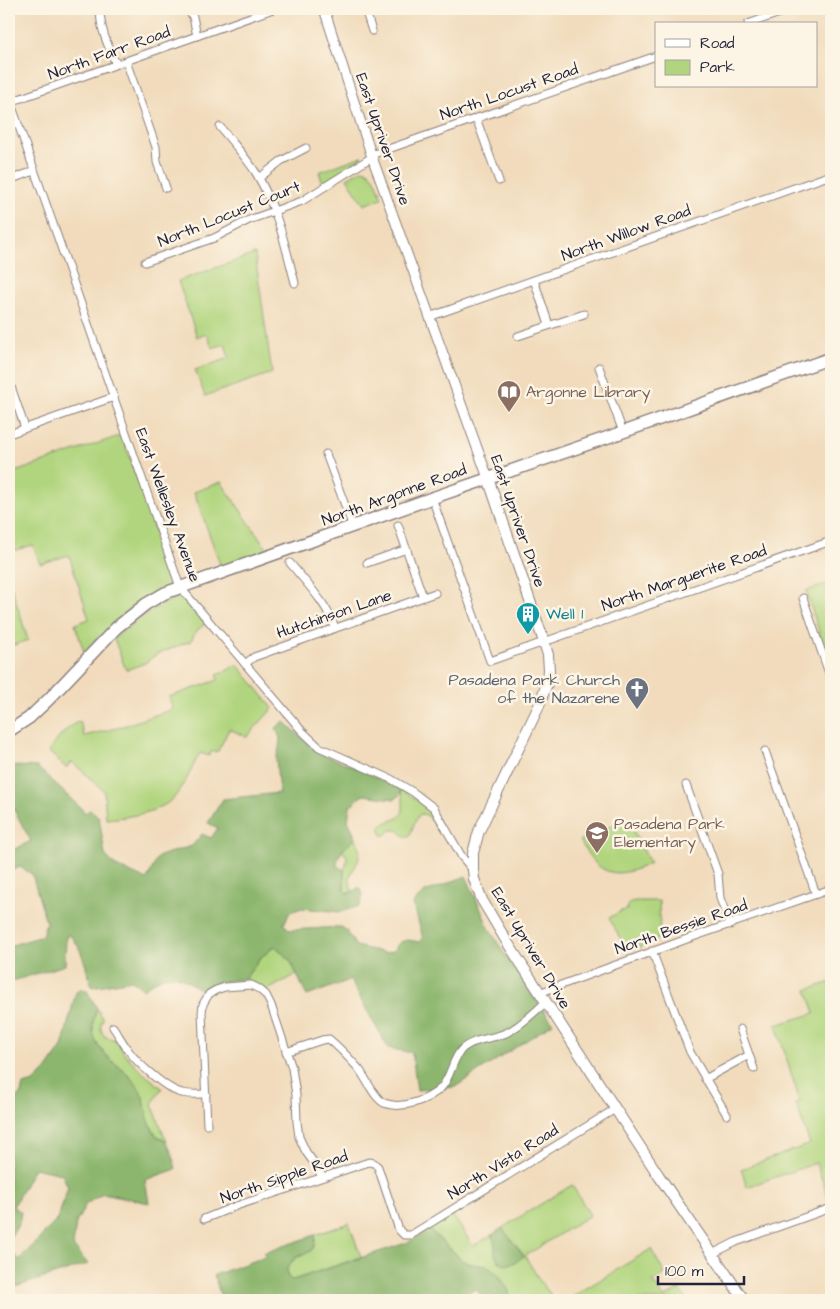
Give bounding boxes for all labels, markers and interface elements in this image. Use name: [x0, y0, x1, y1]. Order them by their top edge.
street label: North Farr Road: [45, 21, 173, 85]
legend: [655, 22, 818, 88]
text: Road: [700, 33, 735, 54]
text: Park: [700, 57, 735, 78]
street label: North Locust Road: [437, 58, 581, 126]
street label: East Upriver Drive: [350, 70, 416, 208]
street label: North Locust Court: [155, 175, 304, 253]
street label: North Willow Road: [558, 199, 694, 267]
library icon: Argonne Library: [496, 379, 522, 413]
place label: Argonne Library: [526, 381, 651, 404]
street label: East Wellesley Avenue: [129, 425, 206, 586]
street label: East Upriver Drive: [485, 452, 551, 590]
street label: North Argonne Road: [318, 459, 470, 532]
street label: North Marguerite Road: [598, 539, 770, 618]
street label: Hutchinson Lane: [274, 584, 395, 644]
building icon: Well 1: [515, 601, 541, 635]
place label: Well 1: [546, 603, 583, 625]
place label: Pasadena Park Church of the Nazarene: [448, 669, 620, 709]
church icon: Pasadena Park Church of the Nazarene: [624, 676, 650, 710]
place label: Pasadena Park Elementary: [614, 813, 725, 854]
school or university icon: Pasadena Park Elementary: [584, 820, 610, 854]
street label: East Upriver Drive: [486, 883, 576, 1013]
street label: North Bessie Road: [612, 894, 750, 960]
street label: North Vista Road: [443, 1119, 563, 1205]
street label: North Sipple Road: [217, 1145, 351, 1209]
scale bar: [658, 1254, 744, 1286]
text: 100 m: [665, 1261, 704, 1282]

